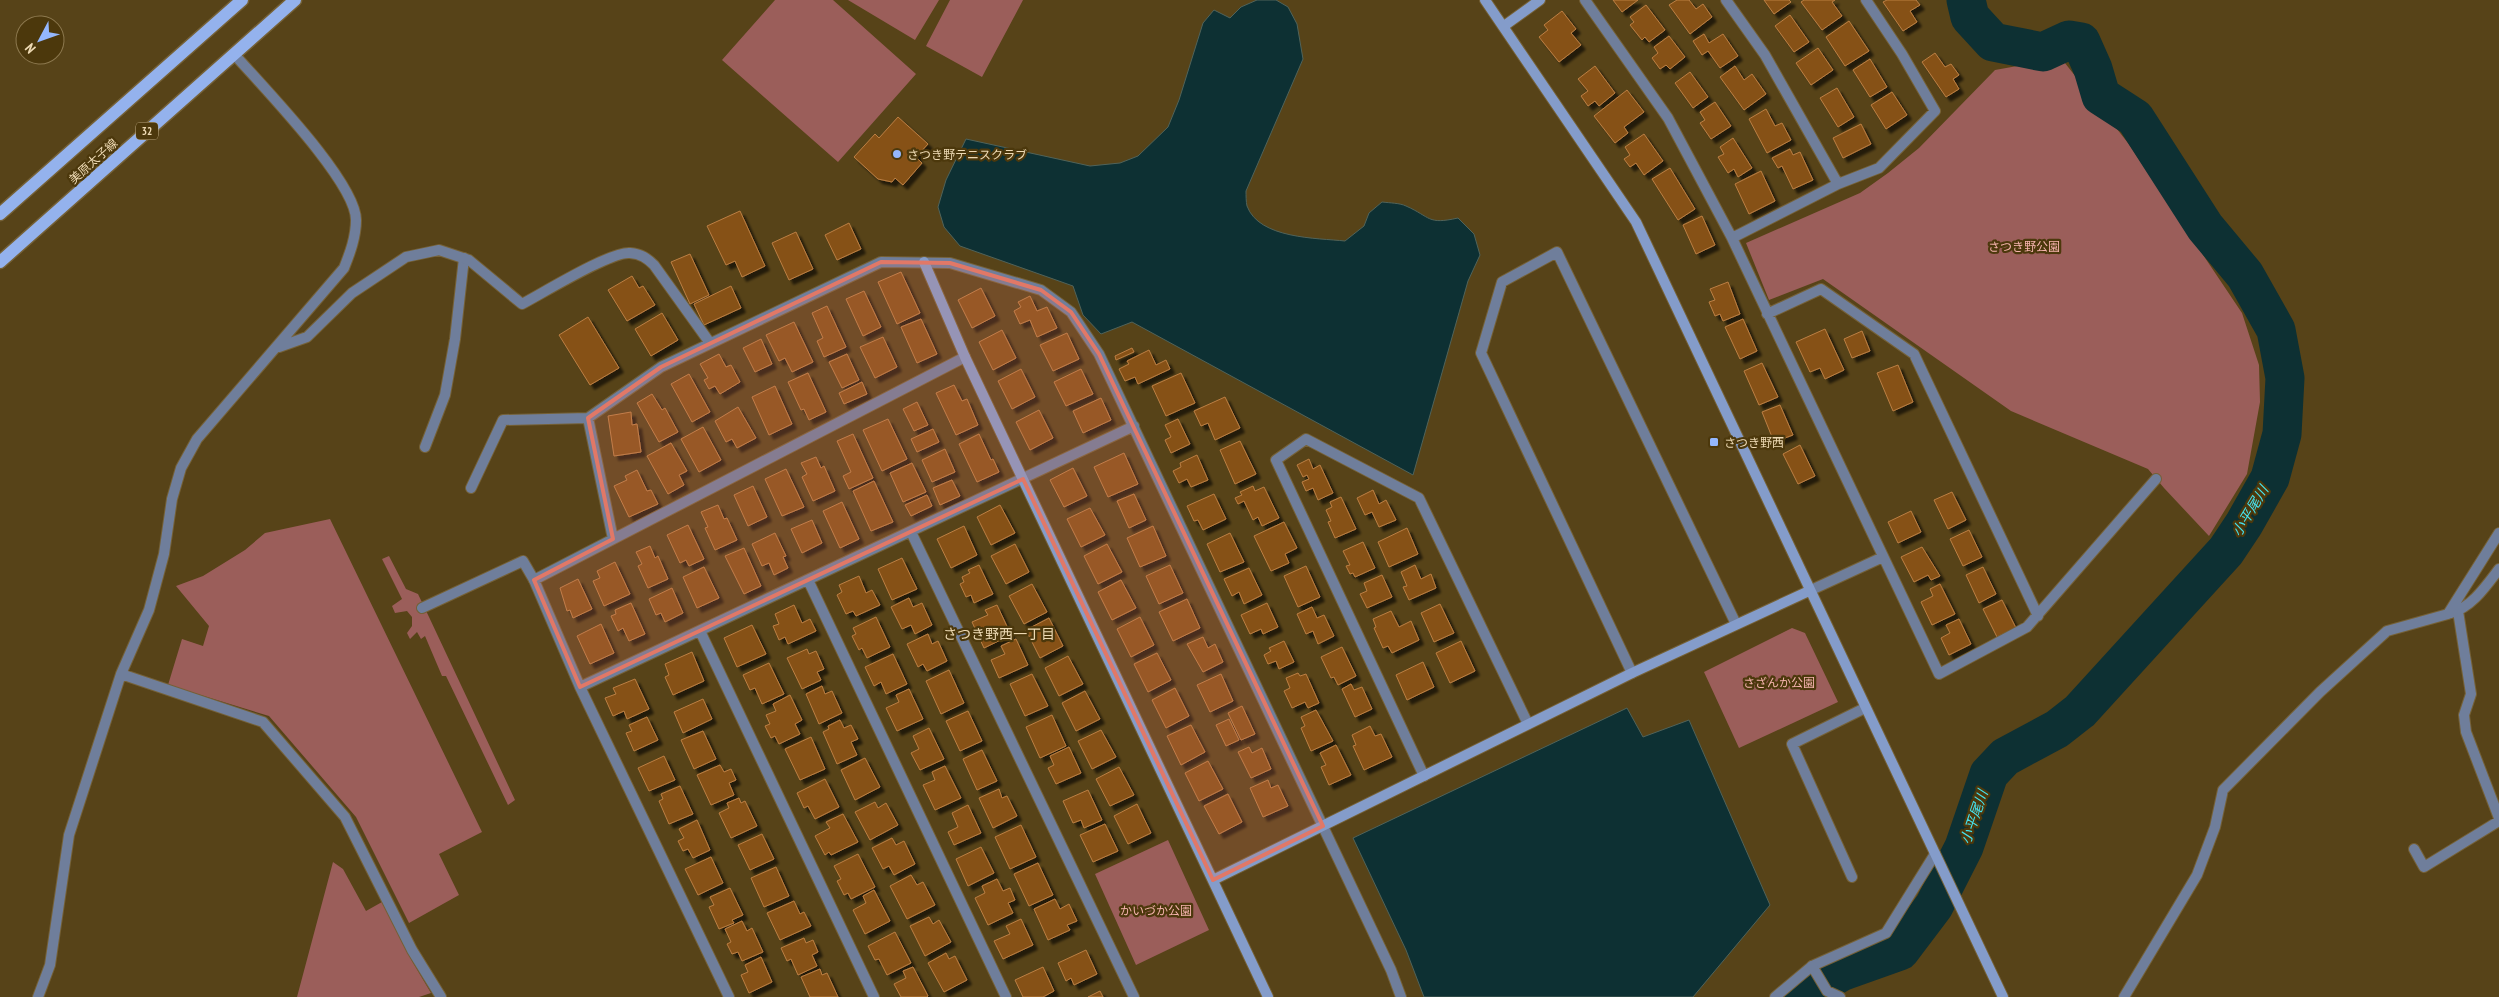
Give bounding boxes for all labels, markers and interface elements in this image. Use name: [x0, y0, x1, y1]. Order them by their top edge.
north arrow: [15, 15, 65, 65]
text: N: [21, 40, 39, 57]
road number: 32: [136, 122, 158, 140]
street label: 美原太子線: [66, 135, 120, 187]
place label: さつき野テニスクラブ: [907, 147, 1027, 162]
marker: さつき野テニスクラブ: [891, 148, 903, 160]
park label: さつき野公園: [1988, 239, 2060, 254]
place label: さつき野西: [1724, 435, 1784, 450]
marker: さつき野西: [1708, 436, 1720, 448]
water label: 小平尾川: [2228, 481, 2273, 540]
district label: さつき野西一丁目: [943, 625, 1055, 643]
park label: さざんか公園: [1743, 675, 1815, 690]
water label: 小平尾川: [1956, 786, 1992, 846]
park label: かいづか公園: [1120, 903, 1192, 918]

